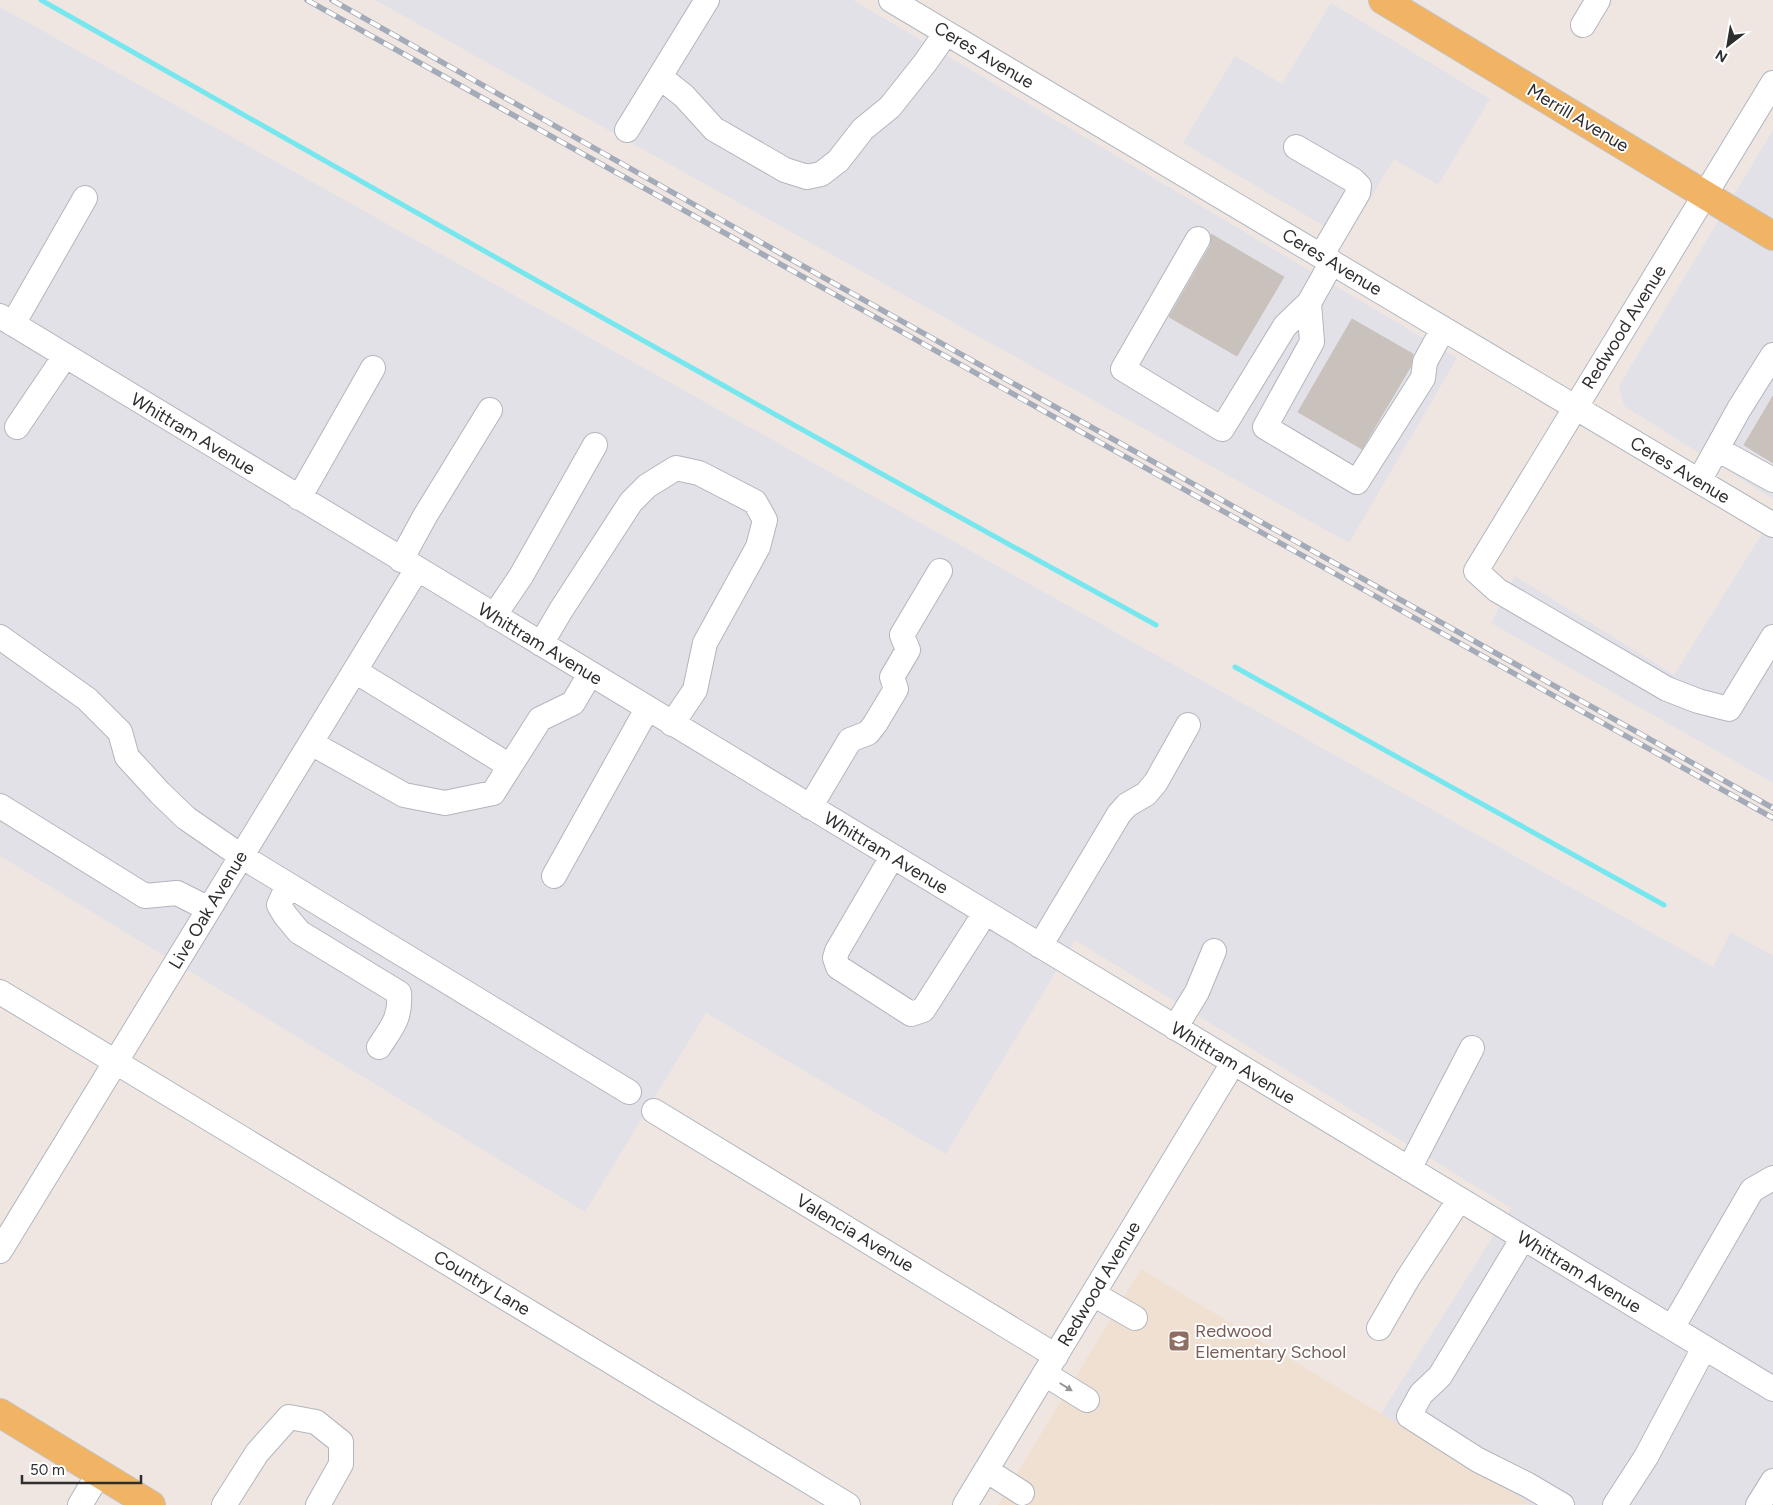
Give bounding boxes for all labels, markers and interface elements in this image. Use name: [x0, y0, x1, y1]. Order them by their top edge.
street label: Ceres Avenue: [930, 17, 1038, 93]
north arrow: [1703, 20, 1753, 70]
text: N: [1713, 46, 1731, 66]
street label: Merrill Avenue: [1523, 79, 1633, 157]
street label: Ceres Avenue: [1278, 224, 1386, 300]
street label: Redwood Avenue: [1577, 261, 1671, 393]
street label: Whittram Avenue: [127, 388, 259, 480]
street label: Ceres Avenue: [1626, 432, 1734, 508]
street label: Whittram Avenue: [474, 598, 606, 690]
street label: Whittram Avenue: [820, 807, 952, 899]
street label: Live Oak Avenue: [164, 847, 252, 973]
street label: Whittram Avenue: [1167, 1017, 1299, 1109]
street label: Valencia Avenue: [792, 1189, 918, 1277]
street label: Redwood Avenue: [1053, 1217, 1145, 1351]
street label: Whittram Avenue: [1513, 1226, 1645, 1318]
street label: Country Lane: [430, 1246, 534, 1321]
place label: Redwood Elementary School: [1195, 1320, 1346, 1363]
school or university icon: Redwood Elementary School: [1167, 1329, 1191, 1353]
one-way arrow: [1059, 1383, 1072, 1392]
scale bar: [22, 1452, 141, 1484]
text: 50 m: [30, 1461, 65, 1479]

